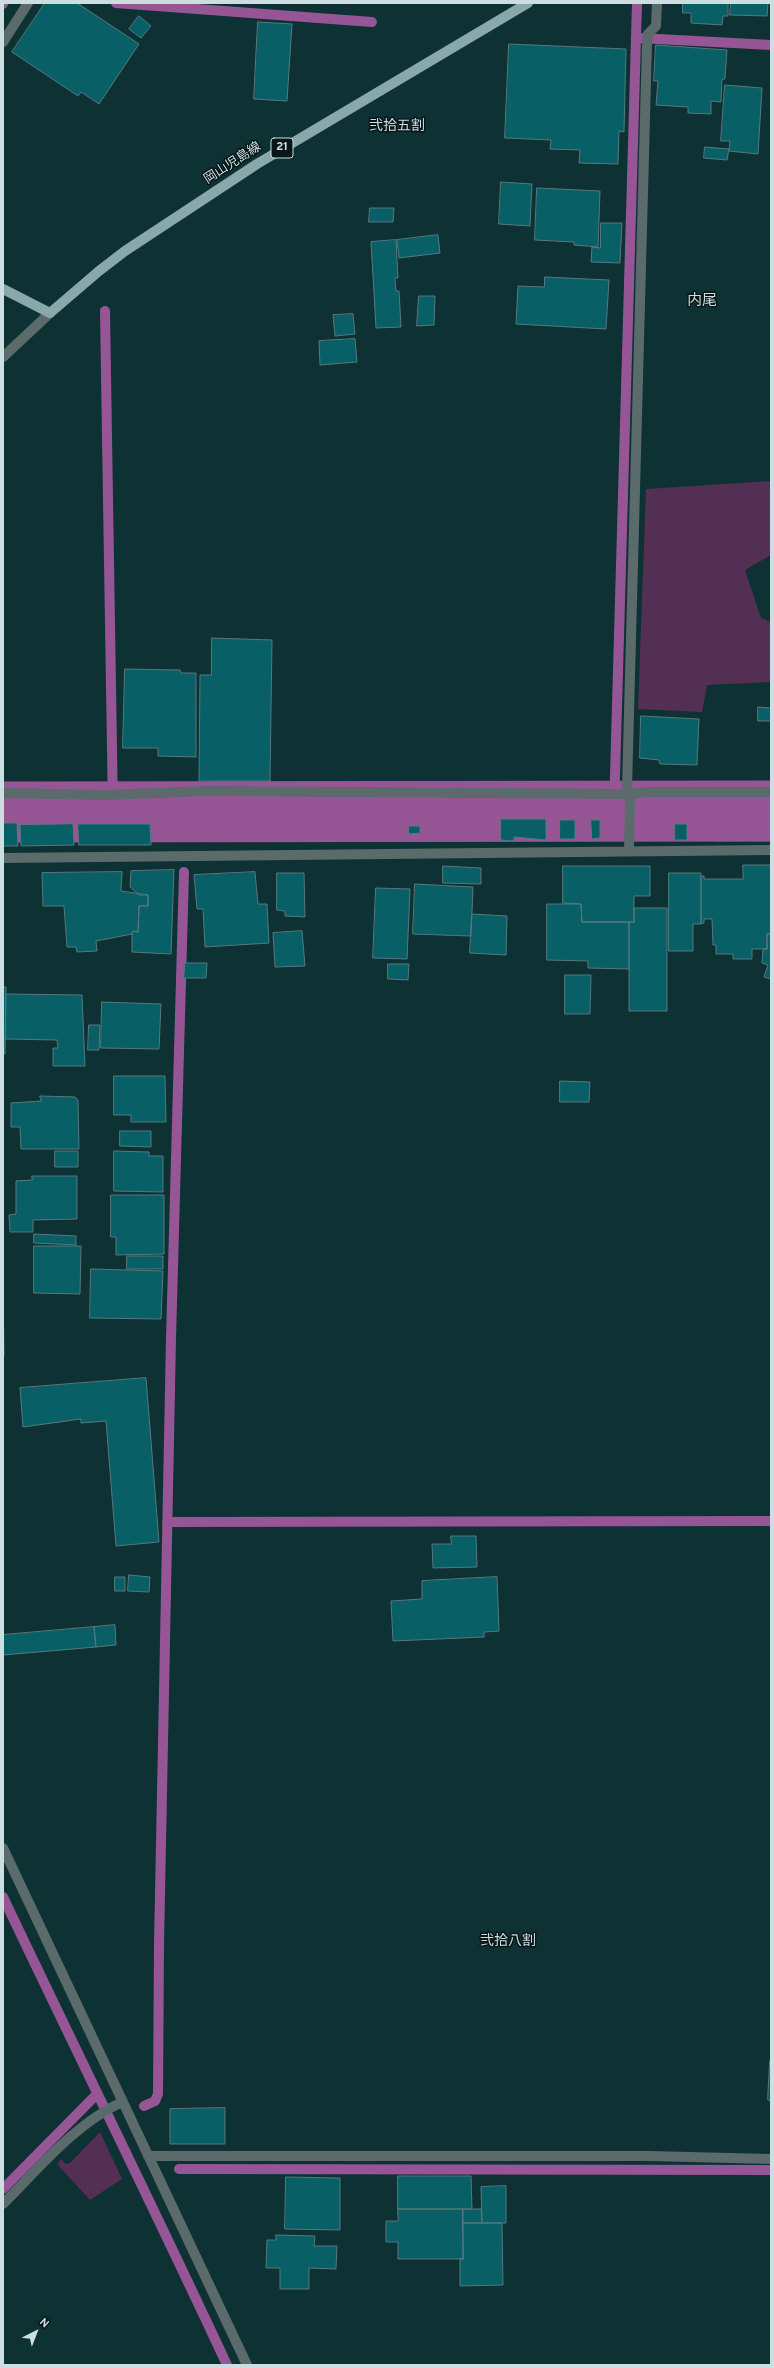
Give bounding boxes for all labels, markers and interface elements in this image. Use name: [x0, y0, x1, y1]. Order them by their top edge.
district label: 弐拾五割: [369, 119, 425, 135]
road number: 21: [271, 138, 293, 158]
street label: 岡山児島線: [201, 140, 265, 188]
district label: 内尾: [687, 293, 717, 311]
district label: 弐拾八割: [480, 1934, 536, 1950]
north arrow: [16, 2312, 56, 2352]
text: N: [36, 2315, 52, 2331]

